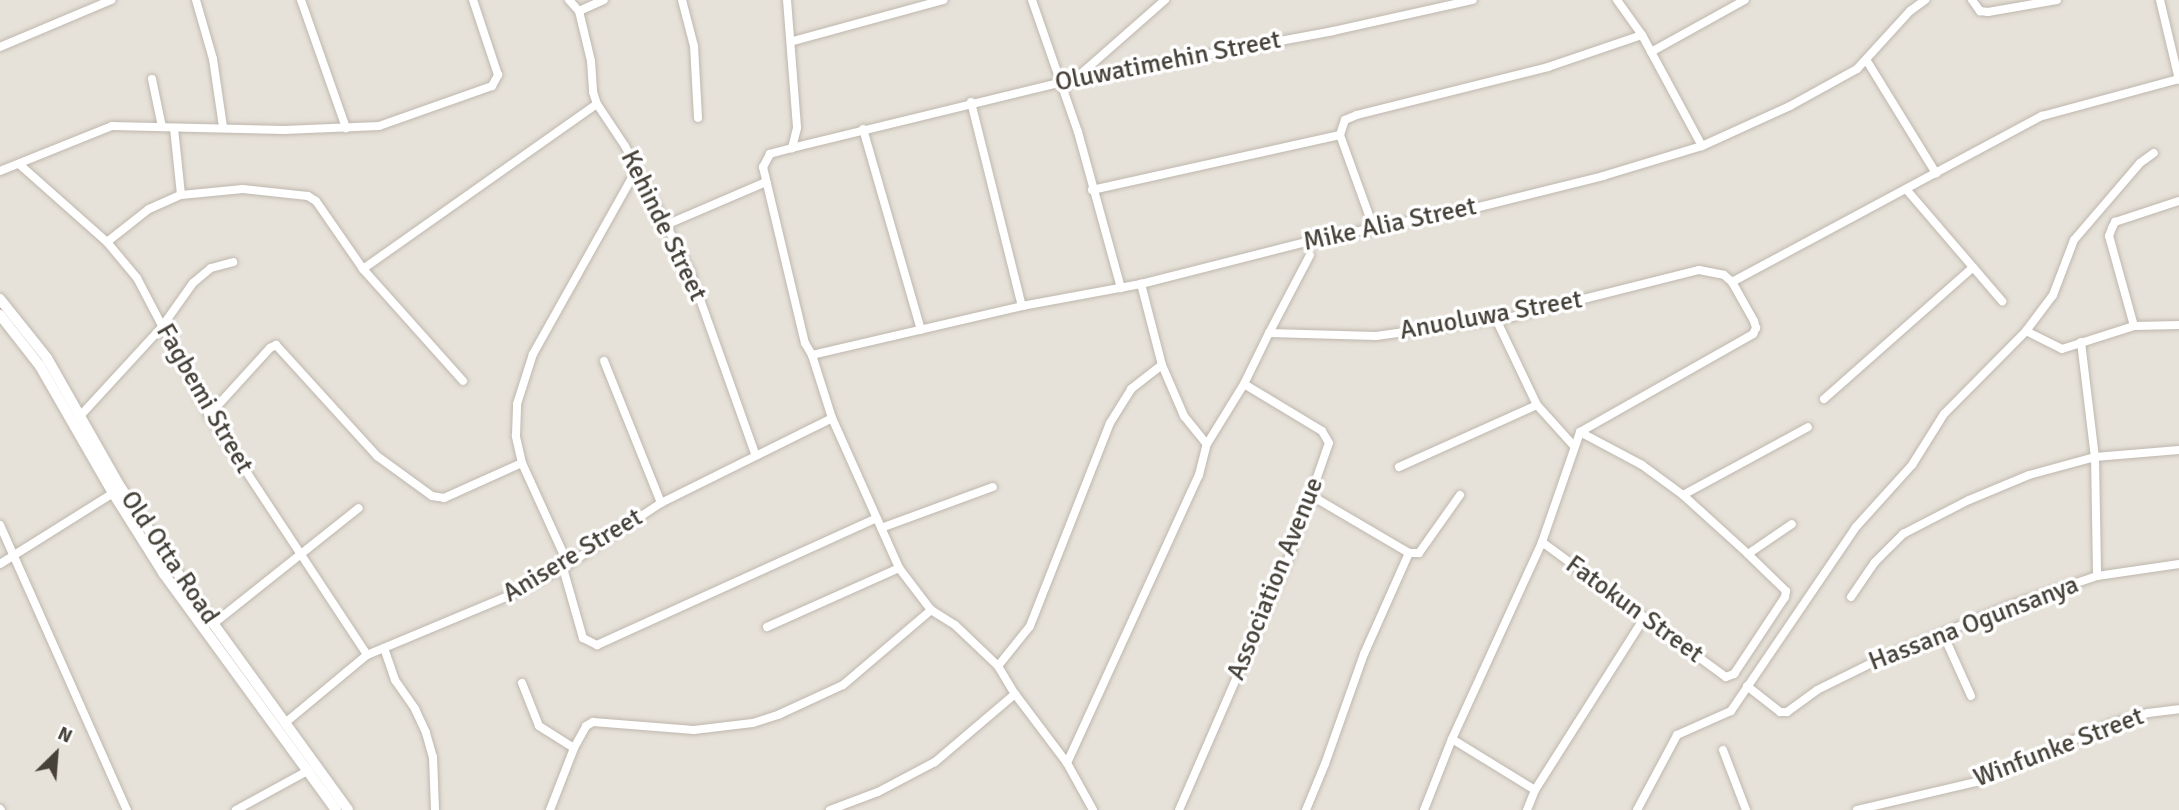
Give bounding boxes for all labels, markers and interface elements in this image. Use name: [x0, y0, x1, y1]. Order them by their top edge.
street label: Oluwatimehin Street: [1053, 25, 1283, 99]
street label: Kehinde Street: [613, 146, 713, 306]
street label: Mike Alia Street: [1301, 191, 1479, 259]
street label: Anuoluwa Street: [1397, 285, 1585, 347]
street label: Fagbemi Street: [149, 319, 259, 479]
street label: Association Avenue: [1221, 473, 1331, 685]
street label: Old Otta Road: [113, 485, 225, 631]
street label: Anisere Street: [498, 502, 648, 610]
street label: Fatokun Street: [1559, 550, 1709, 670]
street label: Hassana Ogunsanya: [1865, 570, 2083, 678]
street label: Winfunke Street: [1970, 701, 2148, 795]
north arrow: [21, 719, 91, 789]
text: N: [54, 721, 76, 749]

